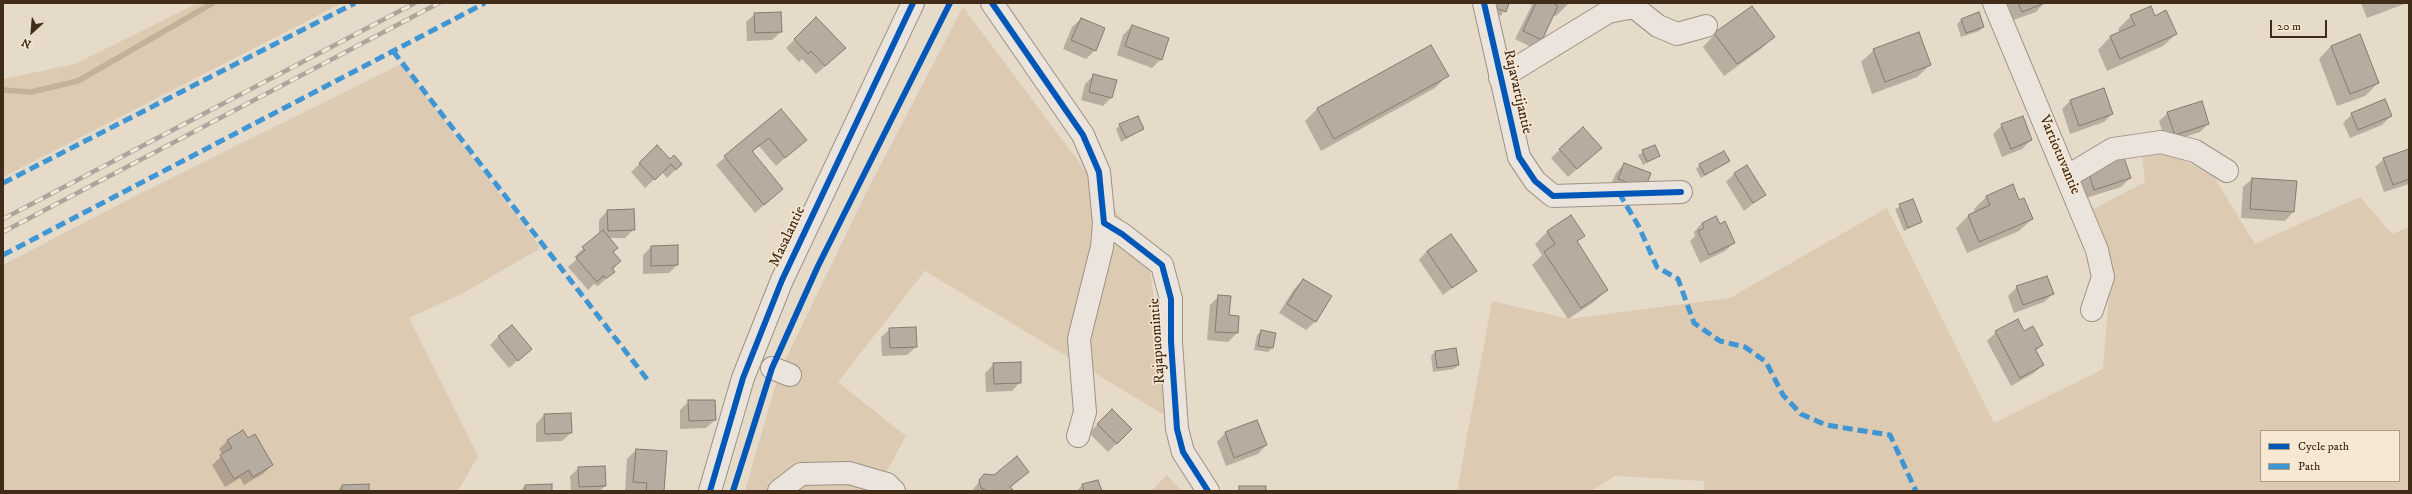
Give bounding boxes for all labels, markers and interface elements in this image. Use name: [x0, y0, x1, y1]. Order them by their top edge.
north arrow: [12, 12, 52, 52]
scale bar: [2272, 12, 2329, 38]
text: 20 m: [2277, 19, 2301, 34]
text: N: [20, 35, 34, 51]
street label: Rajavartijantie: [1499, 48, 1535, 136]
street label: Vartiotuvantie: [2034, 113, 2084, 197]
street label: Masalantie: [766, 204, 810, 270]
street label: Rajapuomintie: [1146, 297, 1170, 385]
legend: [2260, 430, 2400, 482]
text: Cycle path: [2298, 439, 2349, 454]
text: Path: [2298, 459, 2320, 474]

